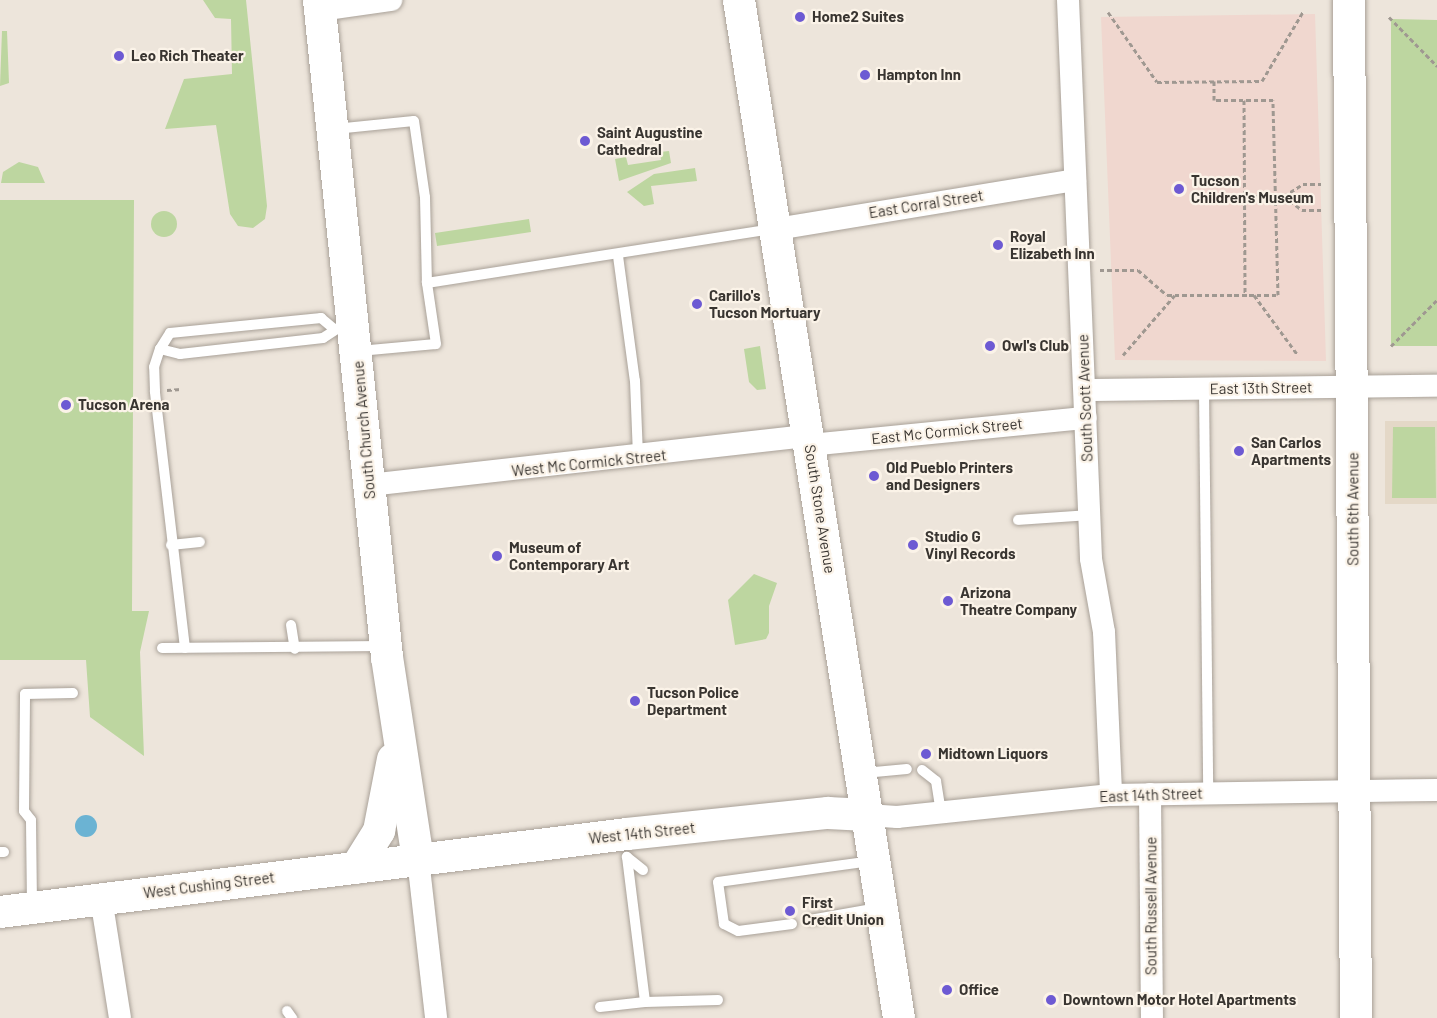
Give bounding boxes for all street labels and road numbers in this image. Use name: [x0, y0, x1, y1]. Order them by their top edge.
street label: East Corral Street: [867, 186, 985, 222]
street label: South Scott Avenue: [1074, 334, 1096, 462]
street label: South Church Avenue: [349, 360, 379, 500]
street label: East 13th Street: [1209, 378, 1313, 398]
street label: East Mc Cormick Street: [870, 414, 1024, 448]
street label: South Stone Avenue: [801, 443, 839, 575]
street label: West Mc Cormick Street: [511, 446, 667, 480]
street label: South 6th Avenue: [1344, 452, 1362, 566]
street label: East 14th Street: [1099, 784, 1203, 806]
street label: West 14th Street: [588, 818, 696, 848]
street label: South Russell Avenue: [1142, 837, 1160, 975]
street label: West Cushing Street: [142, 868, 276, 902]

